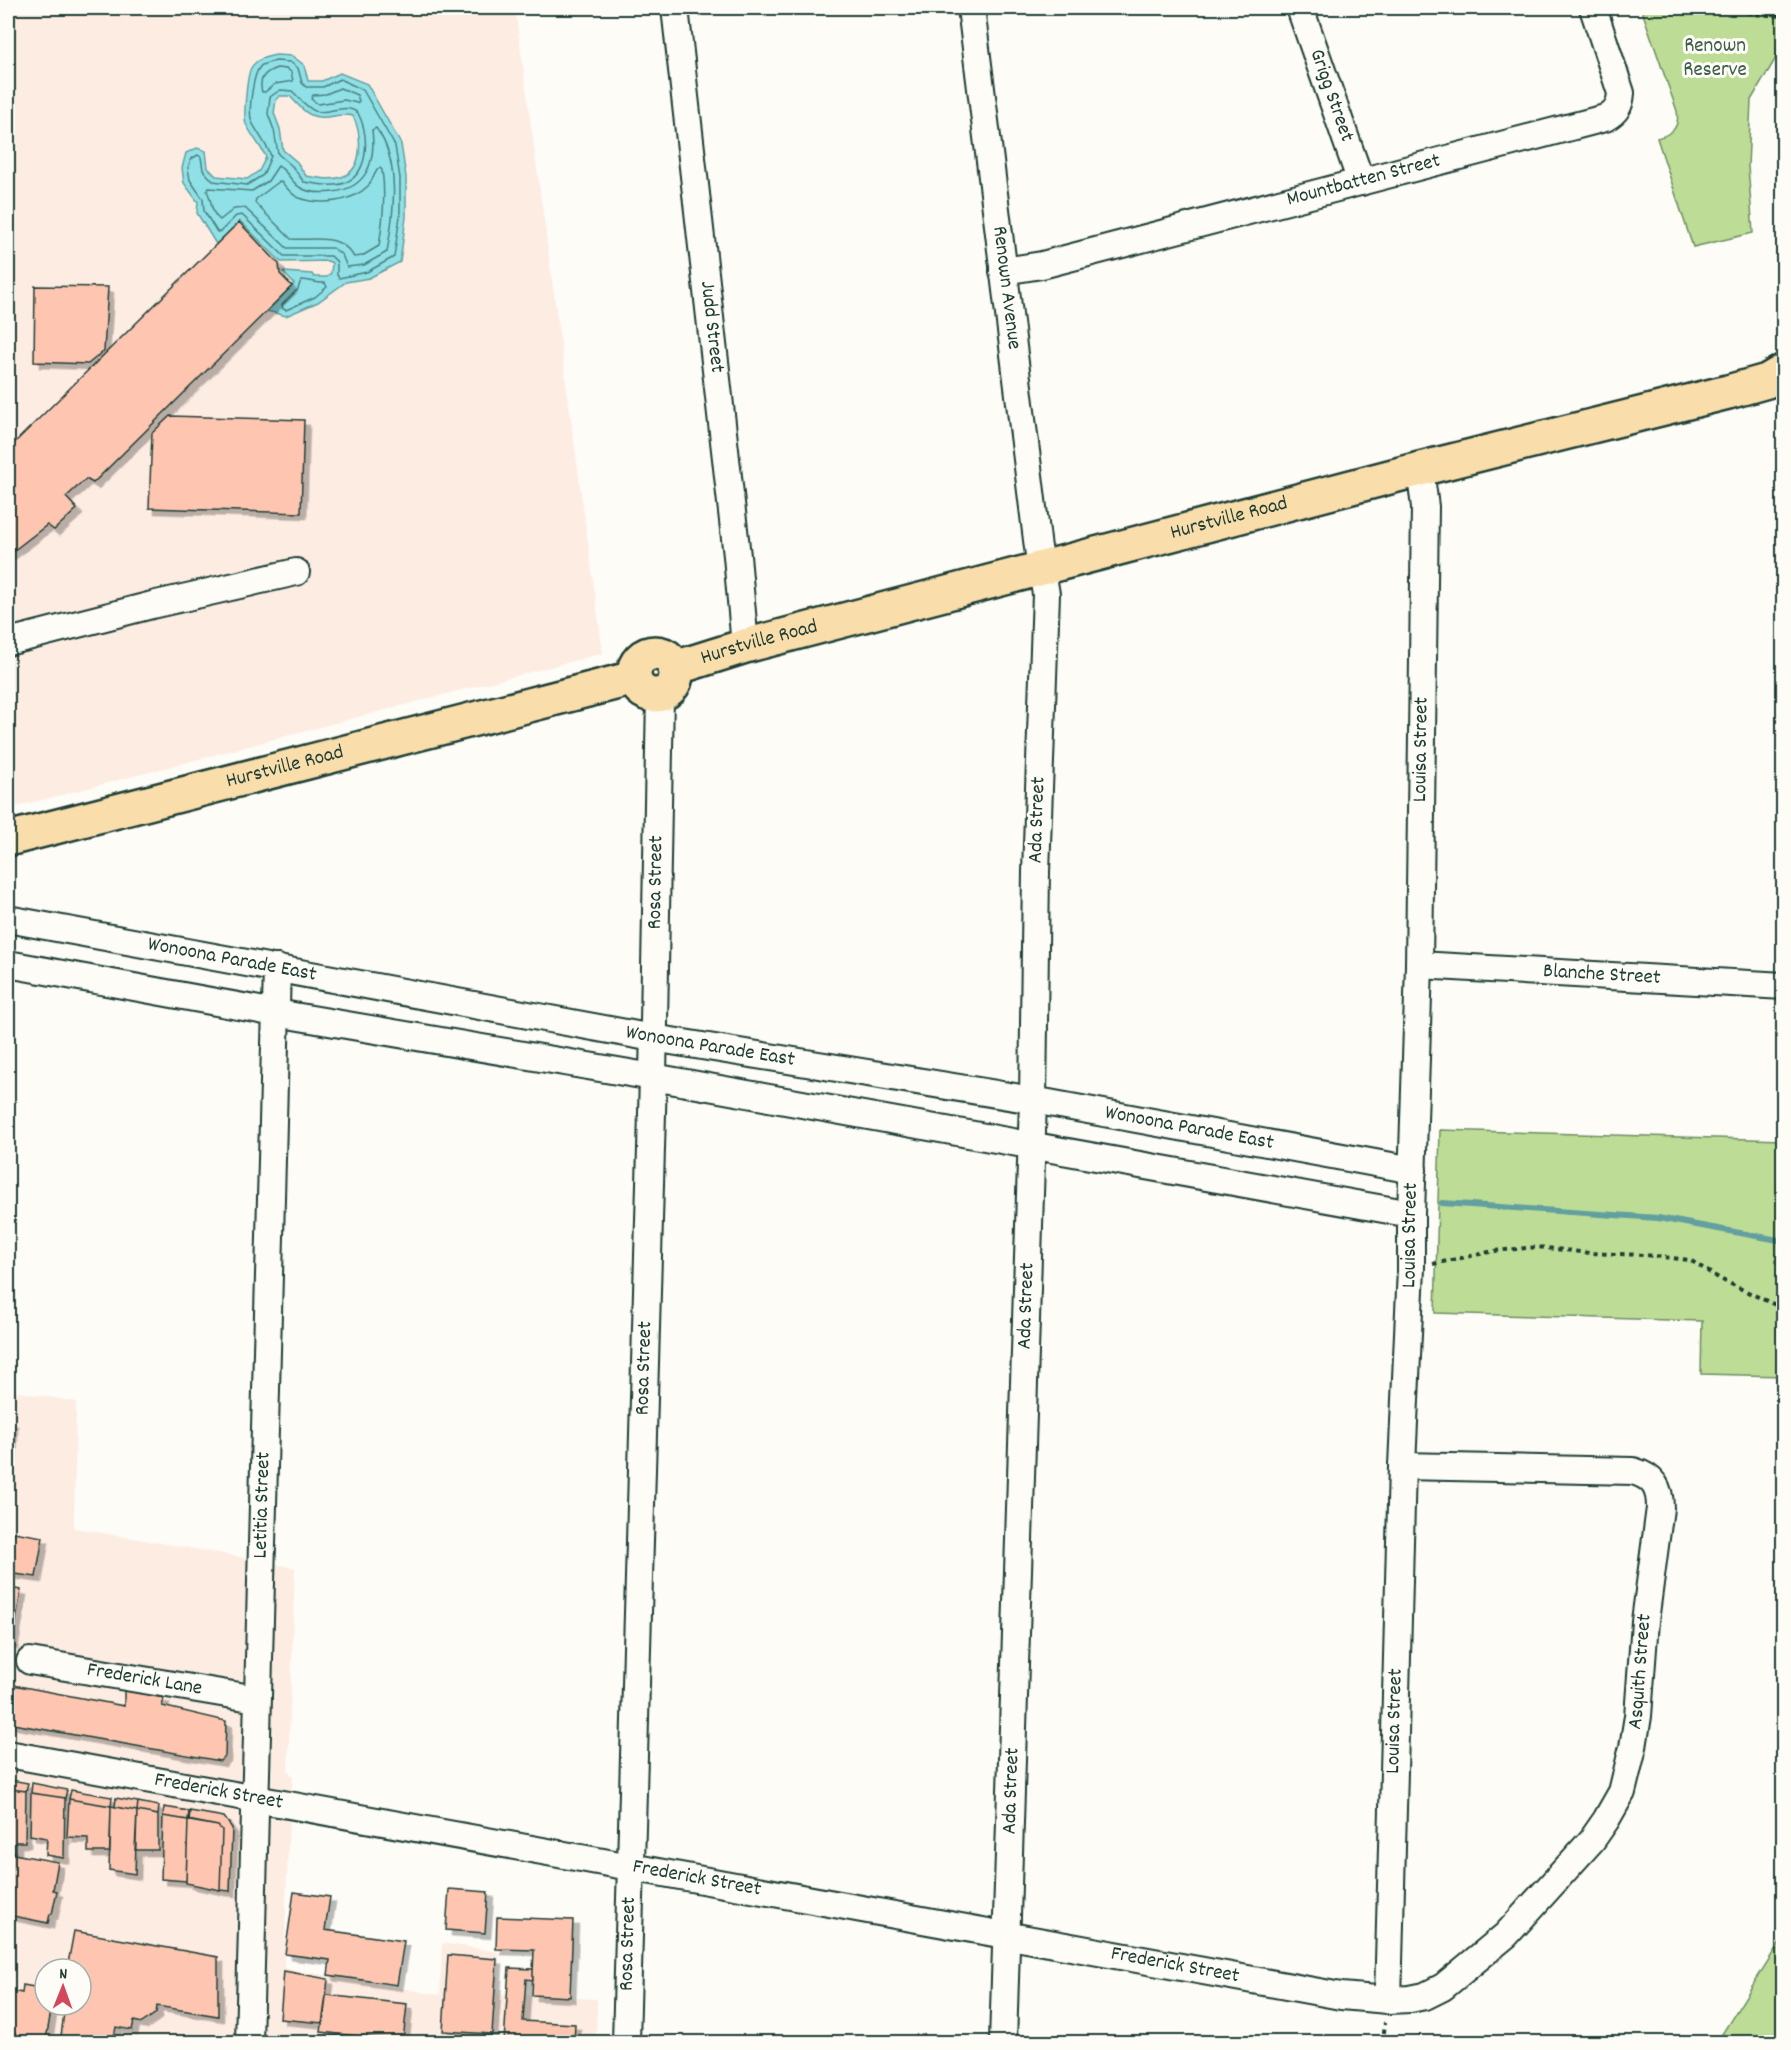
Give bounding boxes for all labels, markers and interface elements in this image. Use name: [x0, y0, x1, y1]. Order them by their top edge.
park label: Renown Reserve: [1683, 32, 1747, 86]
street label: Grigg Street: [1301, 45, 1361, 147]
street label: Mountbatten Street: [1284, 147, 1444, 215]
street label: Renown Avenue: [983, 224, 1028, 351]
street label: Judd Street: [691, 279, 731, 375]
street label: Hurstville Road: [1167, 489, 1291, 549]
street label: Hurstville Road: [697, 613, 821, 674]
street label: Louisa Street: [1406, 696, 1438, 802]
street label: Hurstville Road: [223, 738, 347, 797]
street label: Ada Street: [1021, 776, 1055, 864]
street label: Rosa Street: [641, 835, 672, 930]
street label: Wonoona Parade East: [145, 930, 319, 991]
street label: Blanche Street: [1542, 957, 1662, 994]
street label: Wonoona Parade East: [623, 1018, 797, 1076]
street label: Wonoona Parade East: [1102, 1099, 1276, 1159]
street label: Louisa Street: [1395, 1182, 1427, 1289]
street label: Ada Street: [1010, 1262, 1044, 1350]
street label: Rosa Street: [629, 1321, 661, 1416]
street label: Letitia Street: [247, 1451, 279, 1559]
street label: Asquith Street: [1621, 1612, 1661, 1732]
street label: Frederick Lane: [84, 1656, 204, 1705]
street label: Louisa Street: [1379, 1668, 1412, 1774]
street label: Ada Street: [995, 1747, 1029, 1835]
street label: Frederick Street: [152, 1766, 285, 1819]
street label: Frederick Street: [630, 1853, 764, 1905]
street label: Rosa Street: [612, 1896, 645, 1992]
street label: Frederick Street: [1108, 1939, 1242, 1992]
north arrow: [33, 1957, 93, 2017]
text: N: [59, 1963, 67, 1986]

